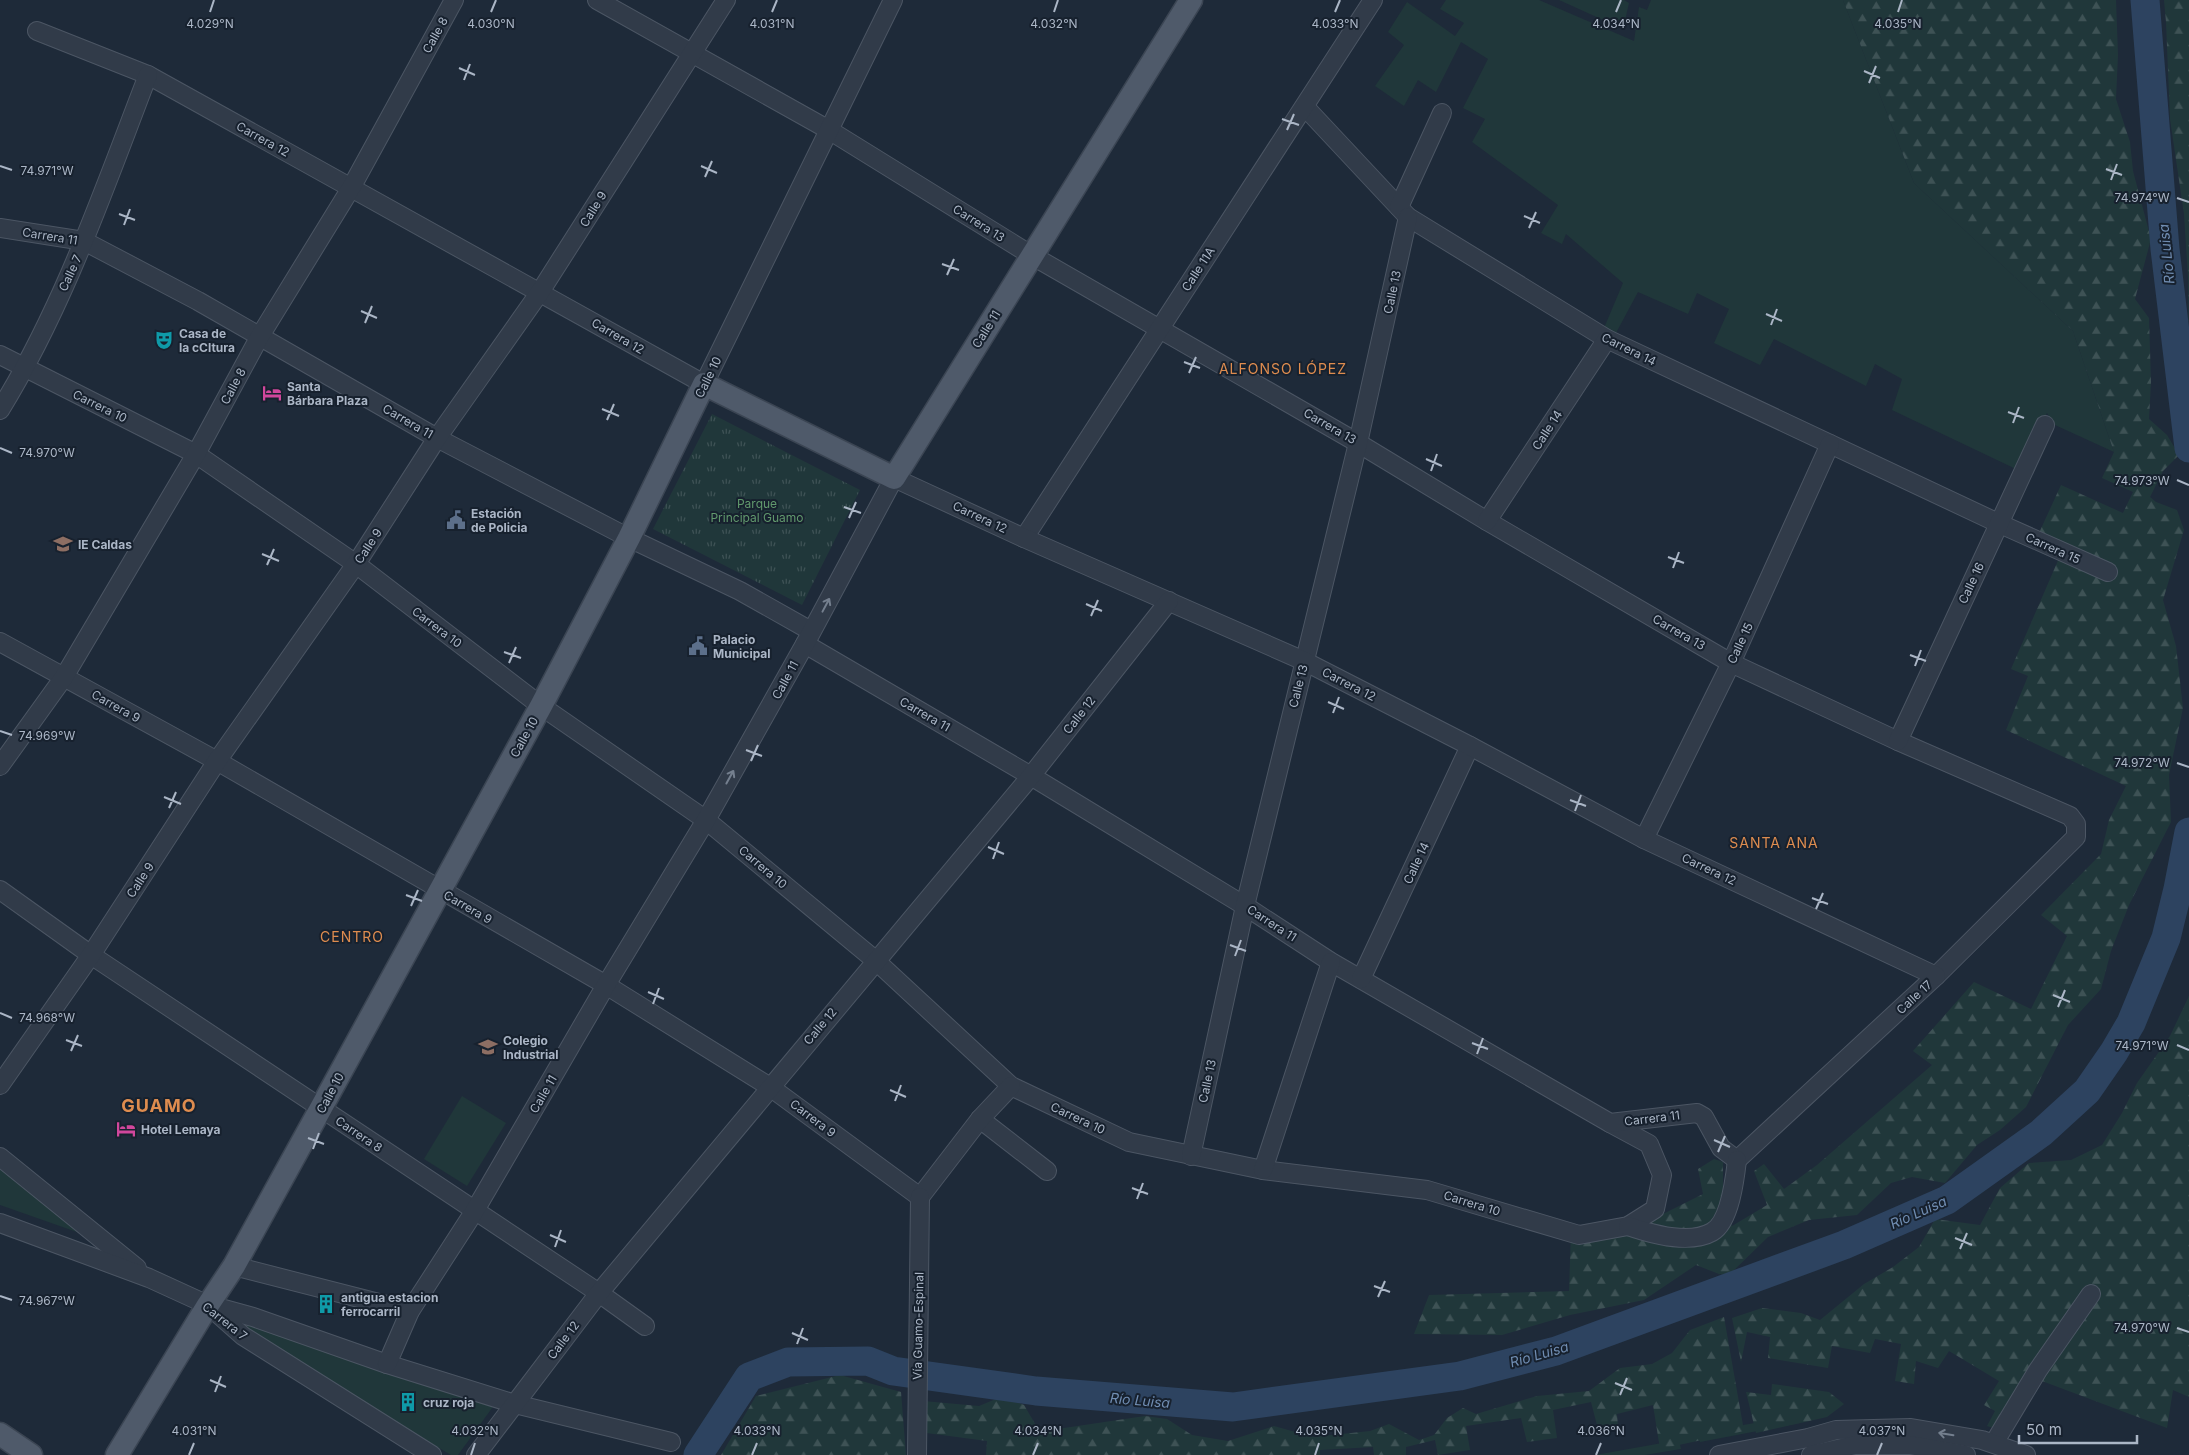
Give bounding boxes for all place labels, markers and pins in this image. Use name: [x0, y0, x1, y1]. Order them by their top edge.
place label: Casa de la cCltura: [179, 326, 235, 355]
theatre icon: Casa de la cCltura: [153, 329, 175, 351]
place label: Santa Bárbara Plaza: [287, 379, 368, 408]
hotel icon: Santa Bárbara Plaza: [261, 382, 283, 404]
place label: Estación de Policia: [471, 506, 527, 535]
public building icon: Estación de Policia: [445, 509, 467, 531]
school or university icon: IE Caldas: [52, 533, 74, 555]
place label: IE Caldas: [78, 537, 132, 552]
place label: Palacio Municipal: [713, 632, 771, 661]
public building icon: Palacio Municipal: [687, 635, 709, 657]
place label: Colegio Industrial: [503, 1033, 558, 1062]
school or university icon: Colegio Industrial: [477, 1036, 499, 1058]
hotel icon: Hotel Lemaya: [115, 1118, 137, 1140]
place label: Hotel Lemaya: [141, 1122, 221, 1137]
place label: antigua estacion ferrocarril: [341, 1290, 438, 1319]
building icon: antigua estacion ferrocarril: [315, 1293, 337, 1315]
building icon: cruz roja: [397, 1391, 419, 1413]
place label: cruz roja: [423, 1395, 474, 1410]

